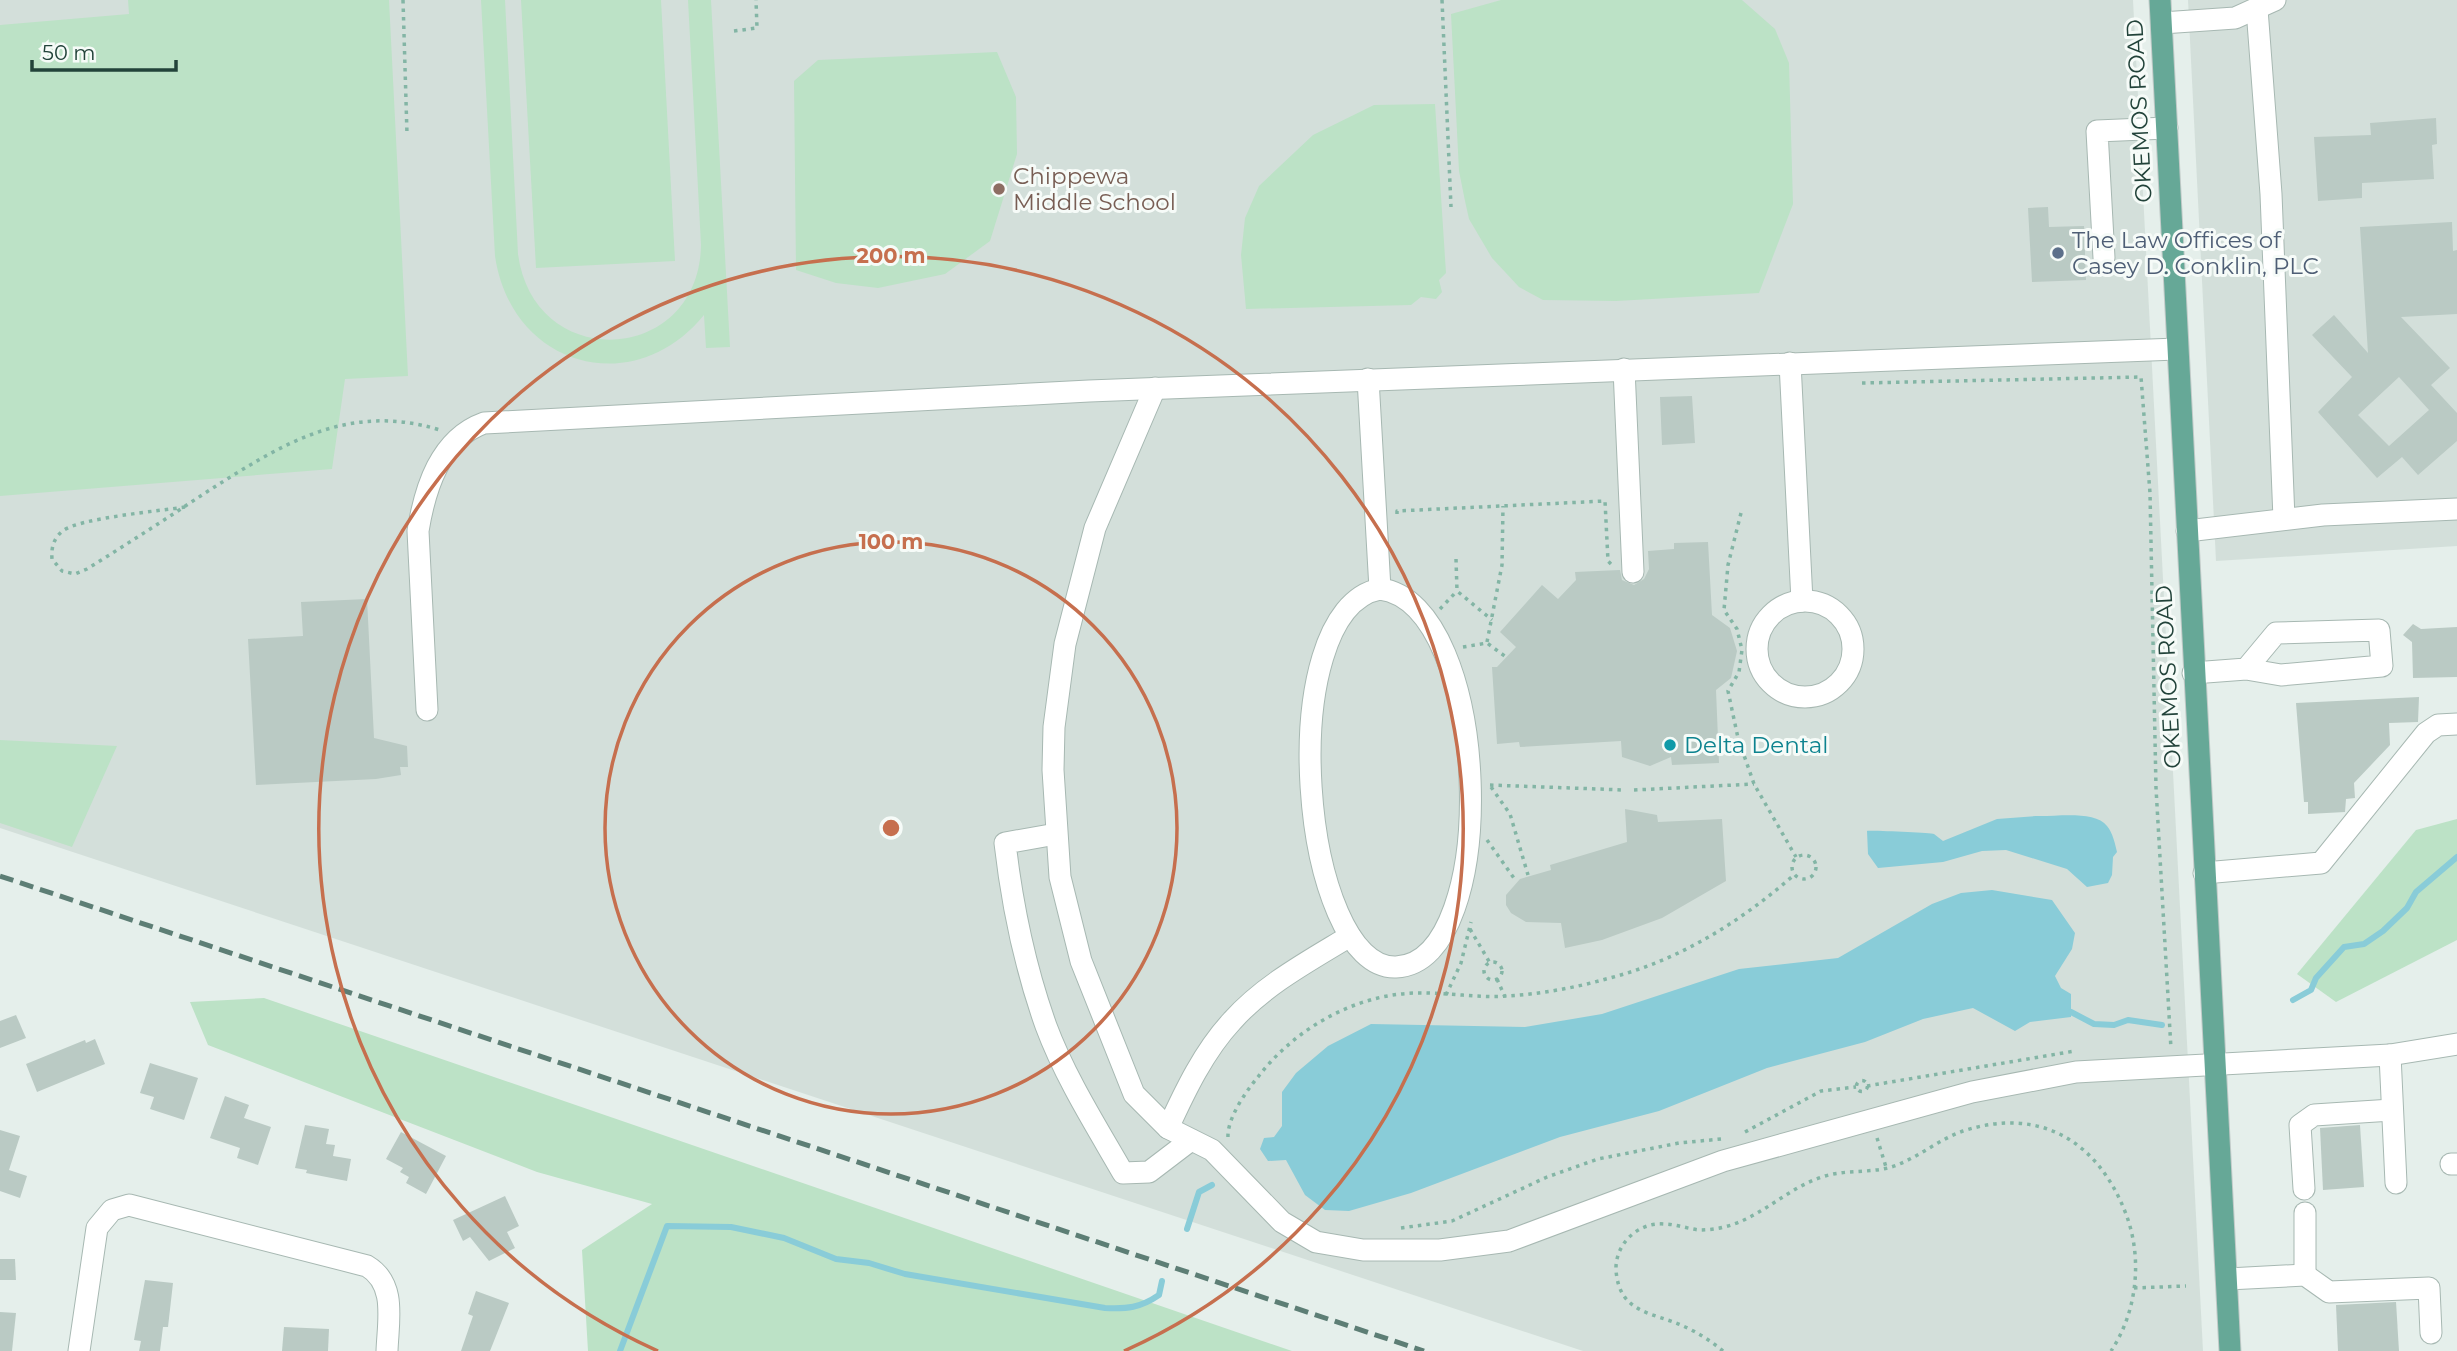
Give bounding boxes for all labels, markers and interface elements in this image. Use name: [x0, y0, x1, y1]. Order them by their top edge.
street label: OKEMOS ROAD: [2120, 19, 2158, 203]
scale bar: [32, 28, 175, 72]
text: 50 m: [42, 40, 96, 65]
place label: Chippewa Middle School: [1013, 162, 1176, 216]
marker: Chippewa Middle School: [991, 181, 1007, 197]
place label: The Law Offices of Casey D. Conklin, PLC: [2072, 226, 2319, 280]
text: 200 m: [857, 243, 925, 268]
marker: The Law Offices of Casey D. Conklin, PLC: [2050, 245, 2066, 261]
text: 100 m: [859, 529, 923, 554]
street label: OKEMOS ROAD: [2149, 585, 2187, 769]
place label: Delta Dental: [1684, 731, 1828, 759]
marker: Delta Dental: [1662, 737, 1678, 753]
centre of rings: [879, 816, 903, 840]

